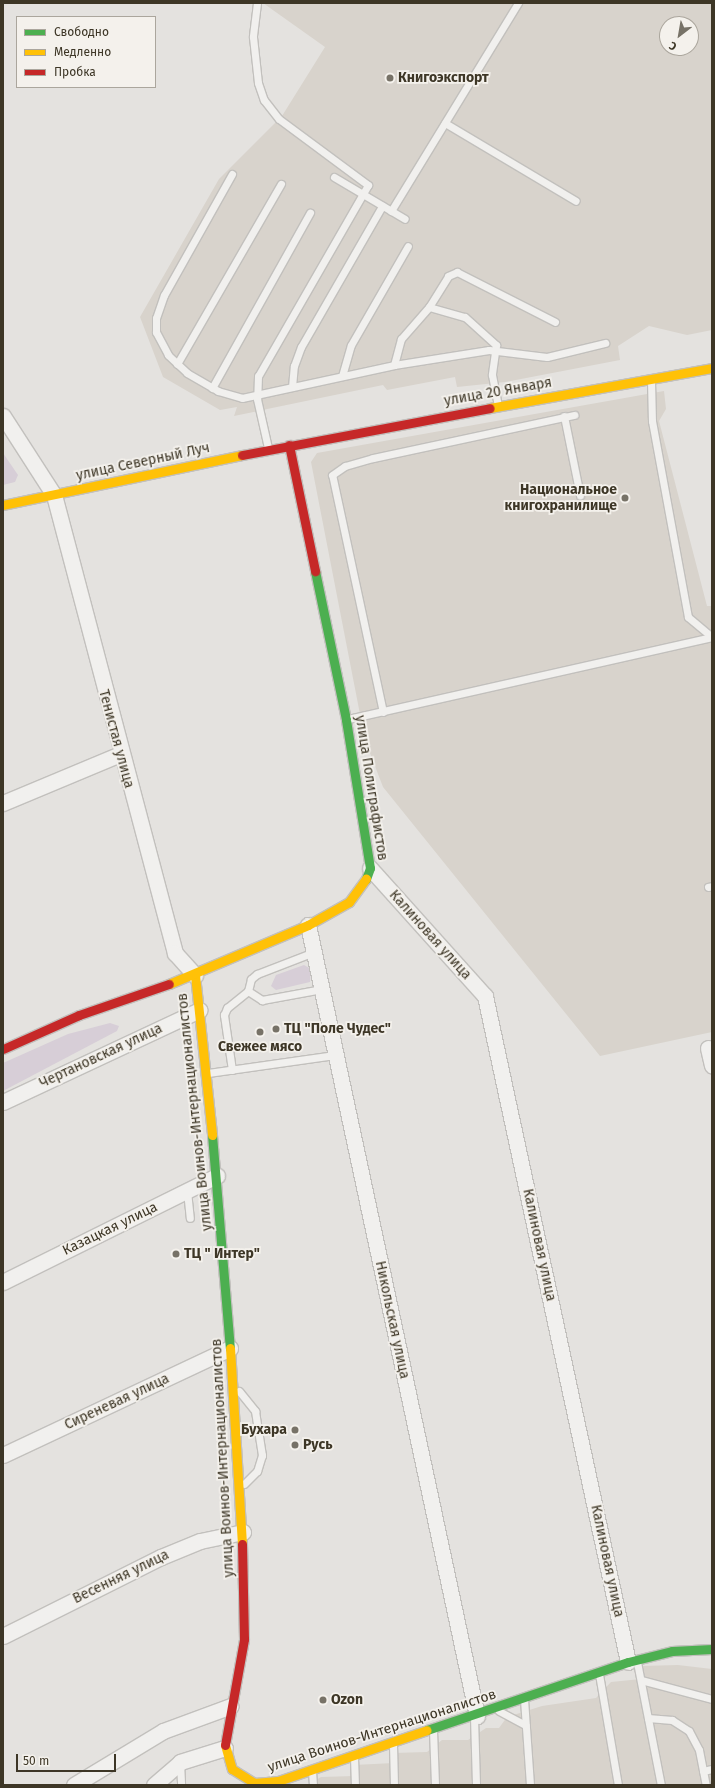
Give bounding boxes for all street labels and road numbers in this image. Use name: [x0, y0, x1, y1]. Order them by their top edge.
street label: улица 20 Января: [443, 374, 553, 410]
street label: улица Северный Луч: [75, 440, 211, 484]
street label: Тенистая улица: [95, 688, 137, 790]
street label: улица Полиграфистов: [351, 714, 391, 862]
street label: Калиновая улица: [385, 887, 475, 983]
street label: улица Воинов-Интернационалистов: [174, 992, 216, 1232]
street label: Чертановская улица: [37, 1020, 165, 1092]
street label: Калиновая улица: [519, 1187, 559, 1303]
street label: Казацкая улица: [60, 1199, 160, 1259]
street label: Никольская улица: [371, 1259, 413, 1381]
street label: улица Воинов-Интернационалистов: [208, 1338, 238, 1578]
street label: Сиреневая улица: [62, 1370, 172, 1434]
street label: Калиновая улица: [587, 1503, 627, 1619]
street label: Весенняя улица: [70, 1546, 172, 1608]
street label: улица Воинов-Интернационалистов: [266, 1686, 498, 1776]

